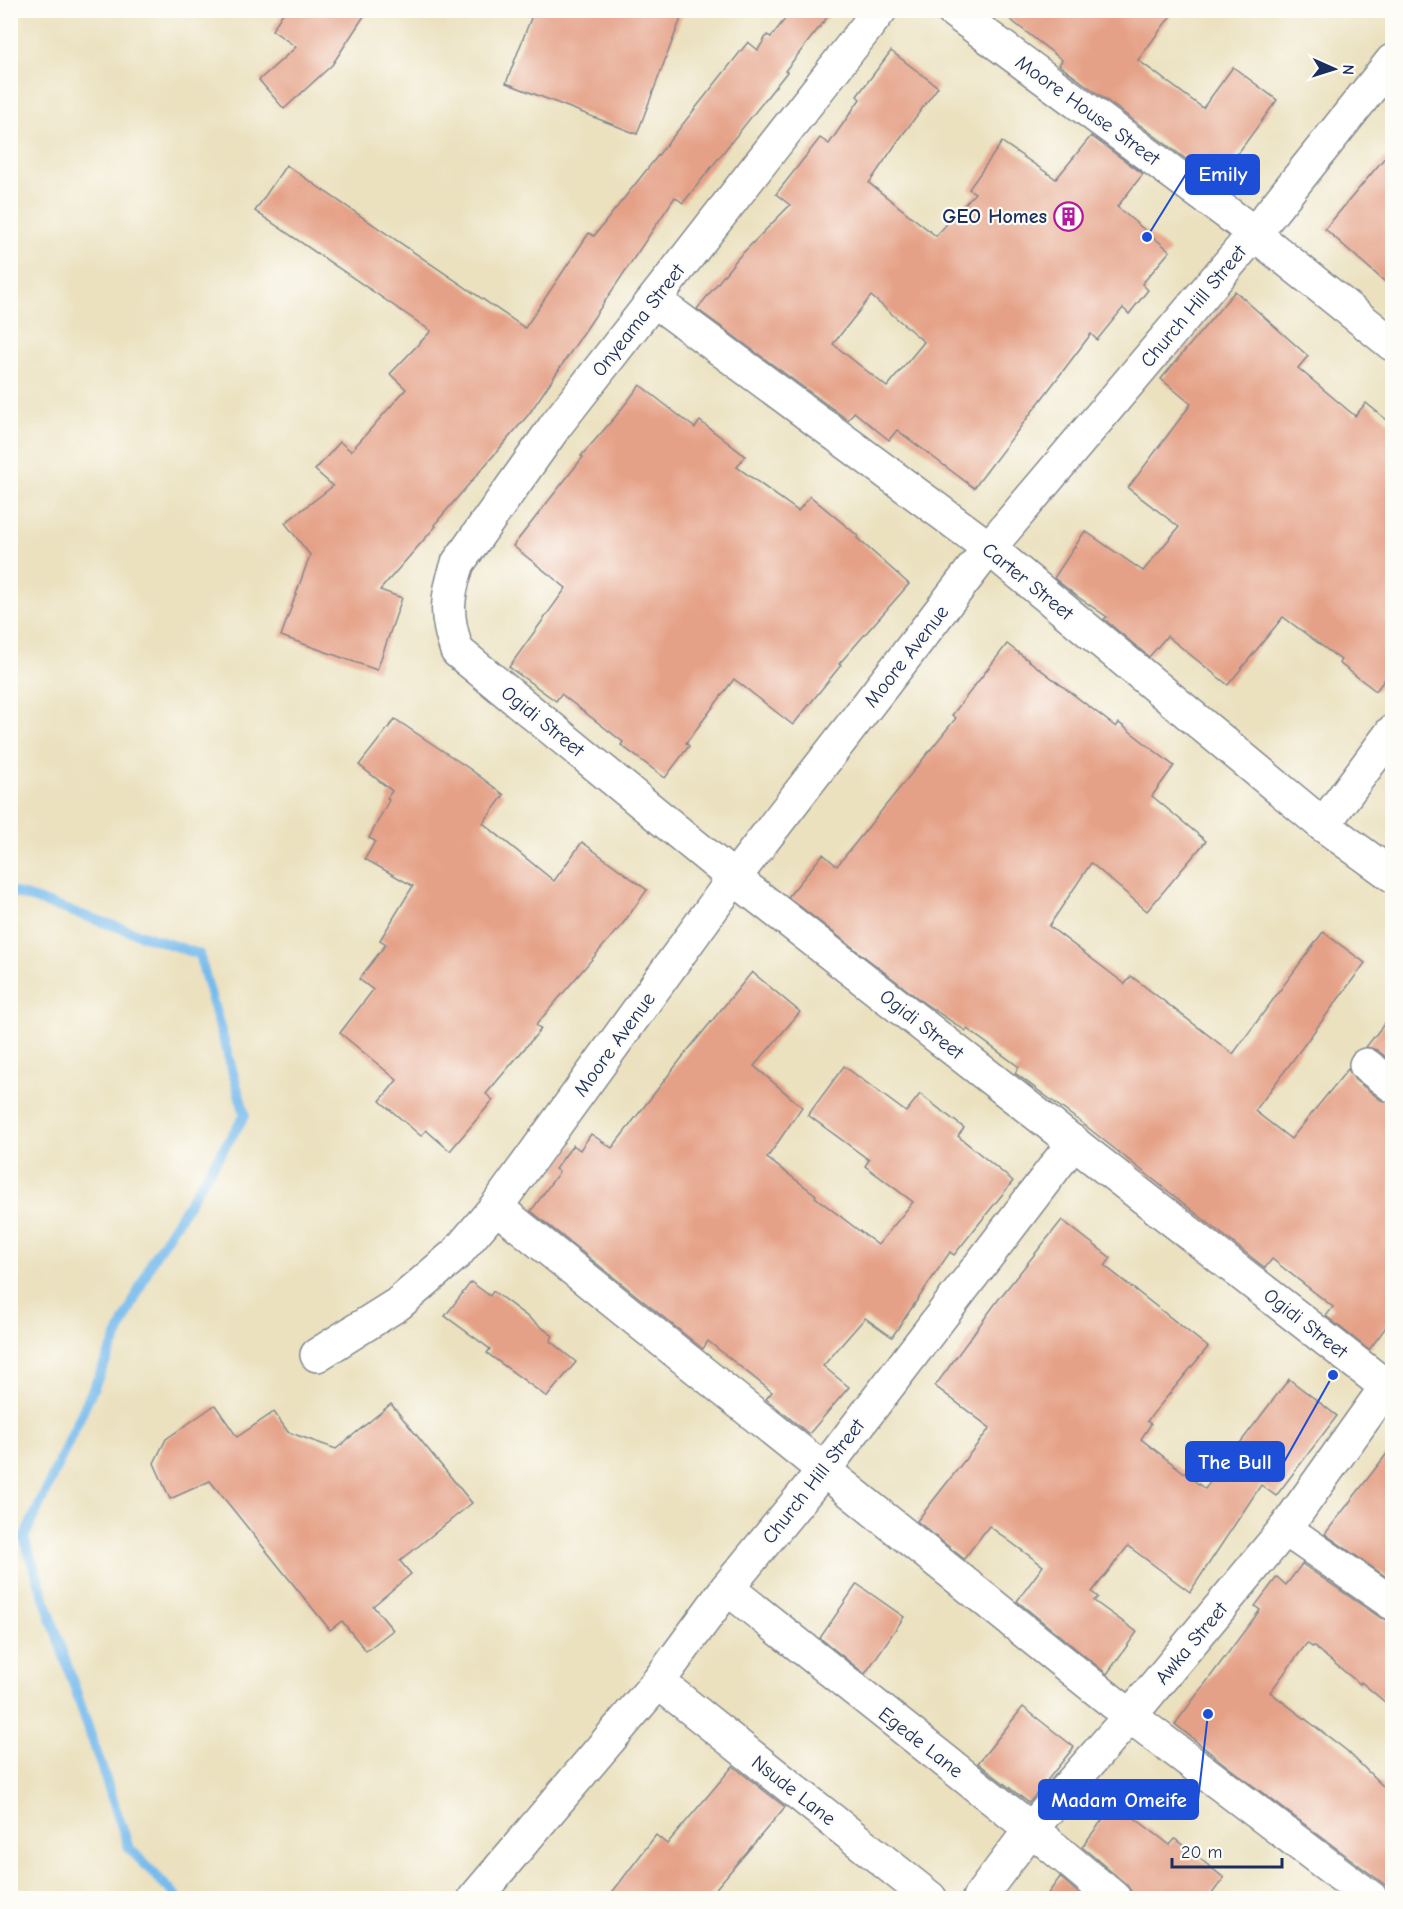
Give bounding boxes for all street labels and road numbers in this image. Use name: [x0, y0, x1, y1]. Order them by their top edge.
street label: Moore House Street: [1011, 50, 1165, 171]
street label: Church Hill Street: [1136, 240, 1252, 372]
street label: Onyeama Street: [587, 258, 690, 381]
street label: Carter Street: [978, 538, 1079, 626]
street label: Moore Avenue: [859, 601, 953, 712]
street label: Ogidi Street: [497, 681, 590, 763]
street label: Ogidi Street: [875, 985, 969, 1065]
street label: Moore Avenue: [569, 988, 660, 1101]
street label: Ogidi Street: [1259, 1284, 1353, 1364]
street label: Church Hill Street: [758, 1413, 870, 1548]
street label: Awka Street: [1150, 1597, 1233, 1689]
street label: Egede Lane: [874, 1702, 968, 1783]
street label: Nsude Lane: [747, 1751, 840, 1830]

